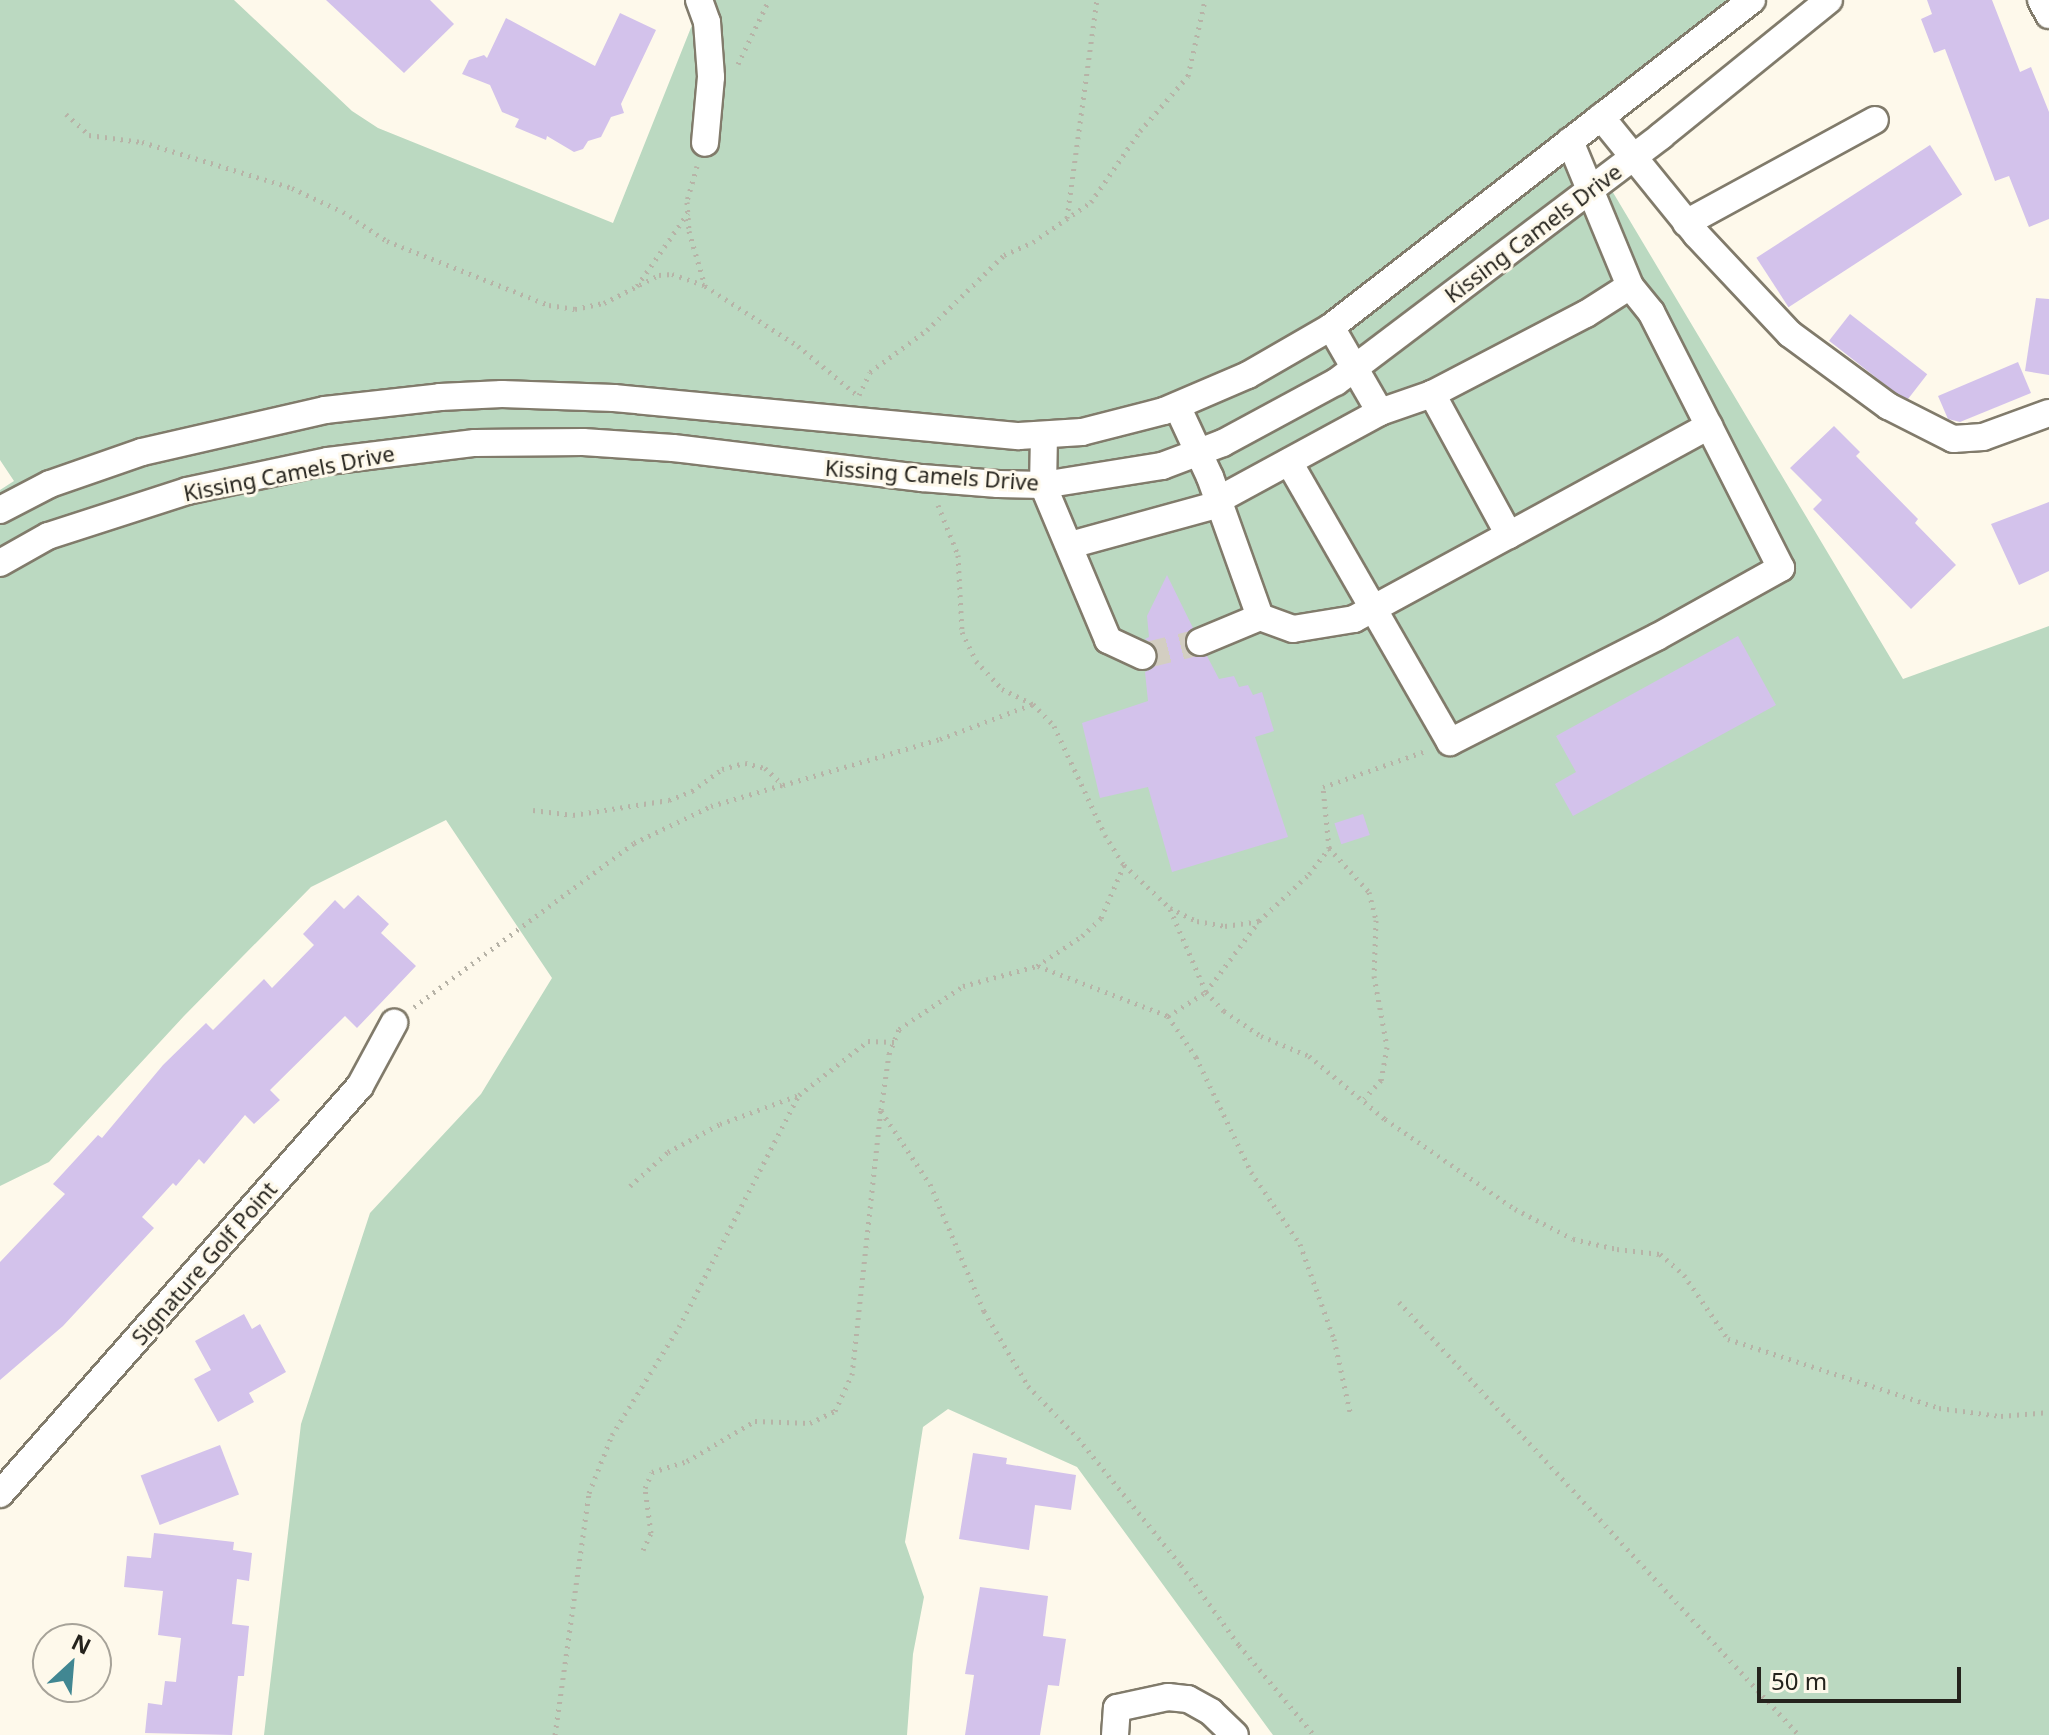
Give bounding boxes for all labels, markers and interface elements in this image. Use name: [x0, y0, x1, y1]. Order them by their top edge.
street label: Kissing Camels Drive: [1439, 158, 1627, 308]
street label: Kissing Camels Drive: [181, 440, 397, 506]
street label: Kissing Camels Drive: [824, 454, 1040, 496]
street label: Signature Golf Point: [126, 1176, 282, 1350]
north arrow: [32, 1623, 112, 1703]
text: N: [67, 1626, 96, 1661]
scale bar: [1761, 1651, 1965, 1701]
text: 50 m: [1771, 1664, 1827, 1697]

